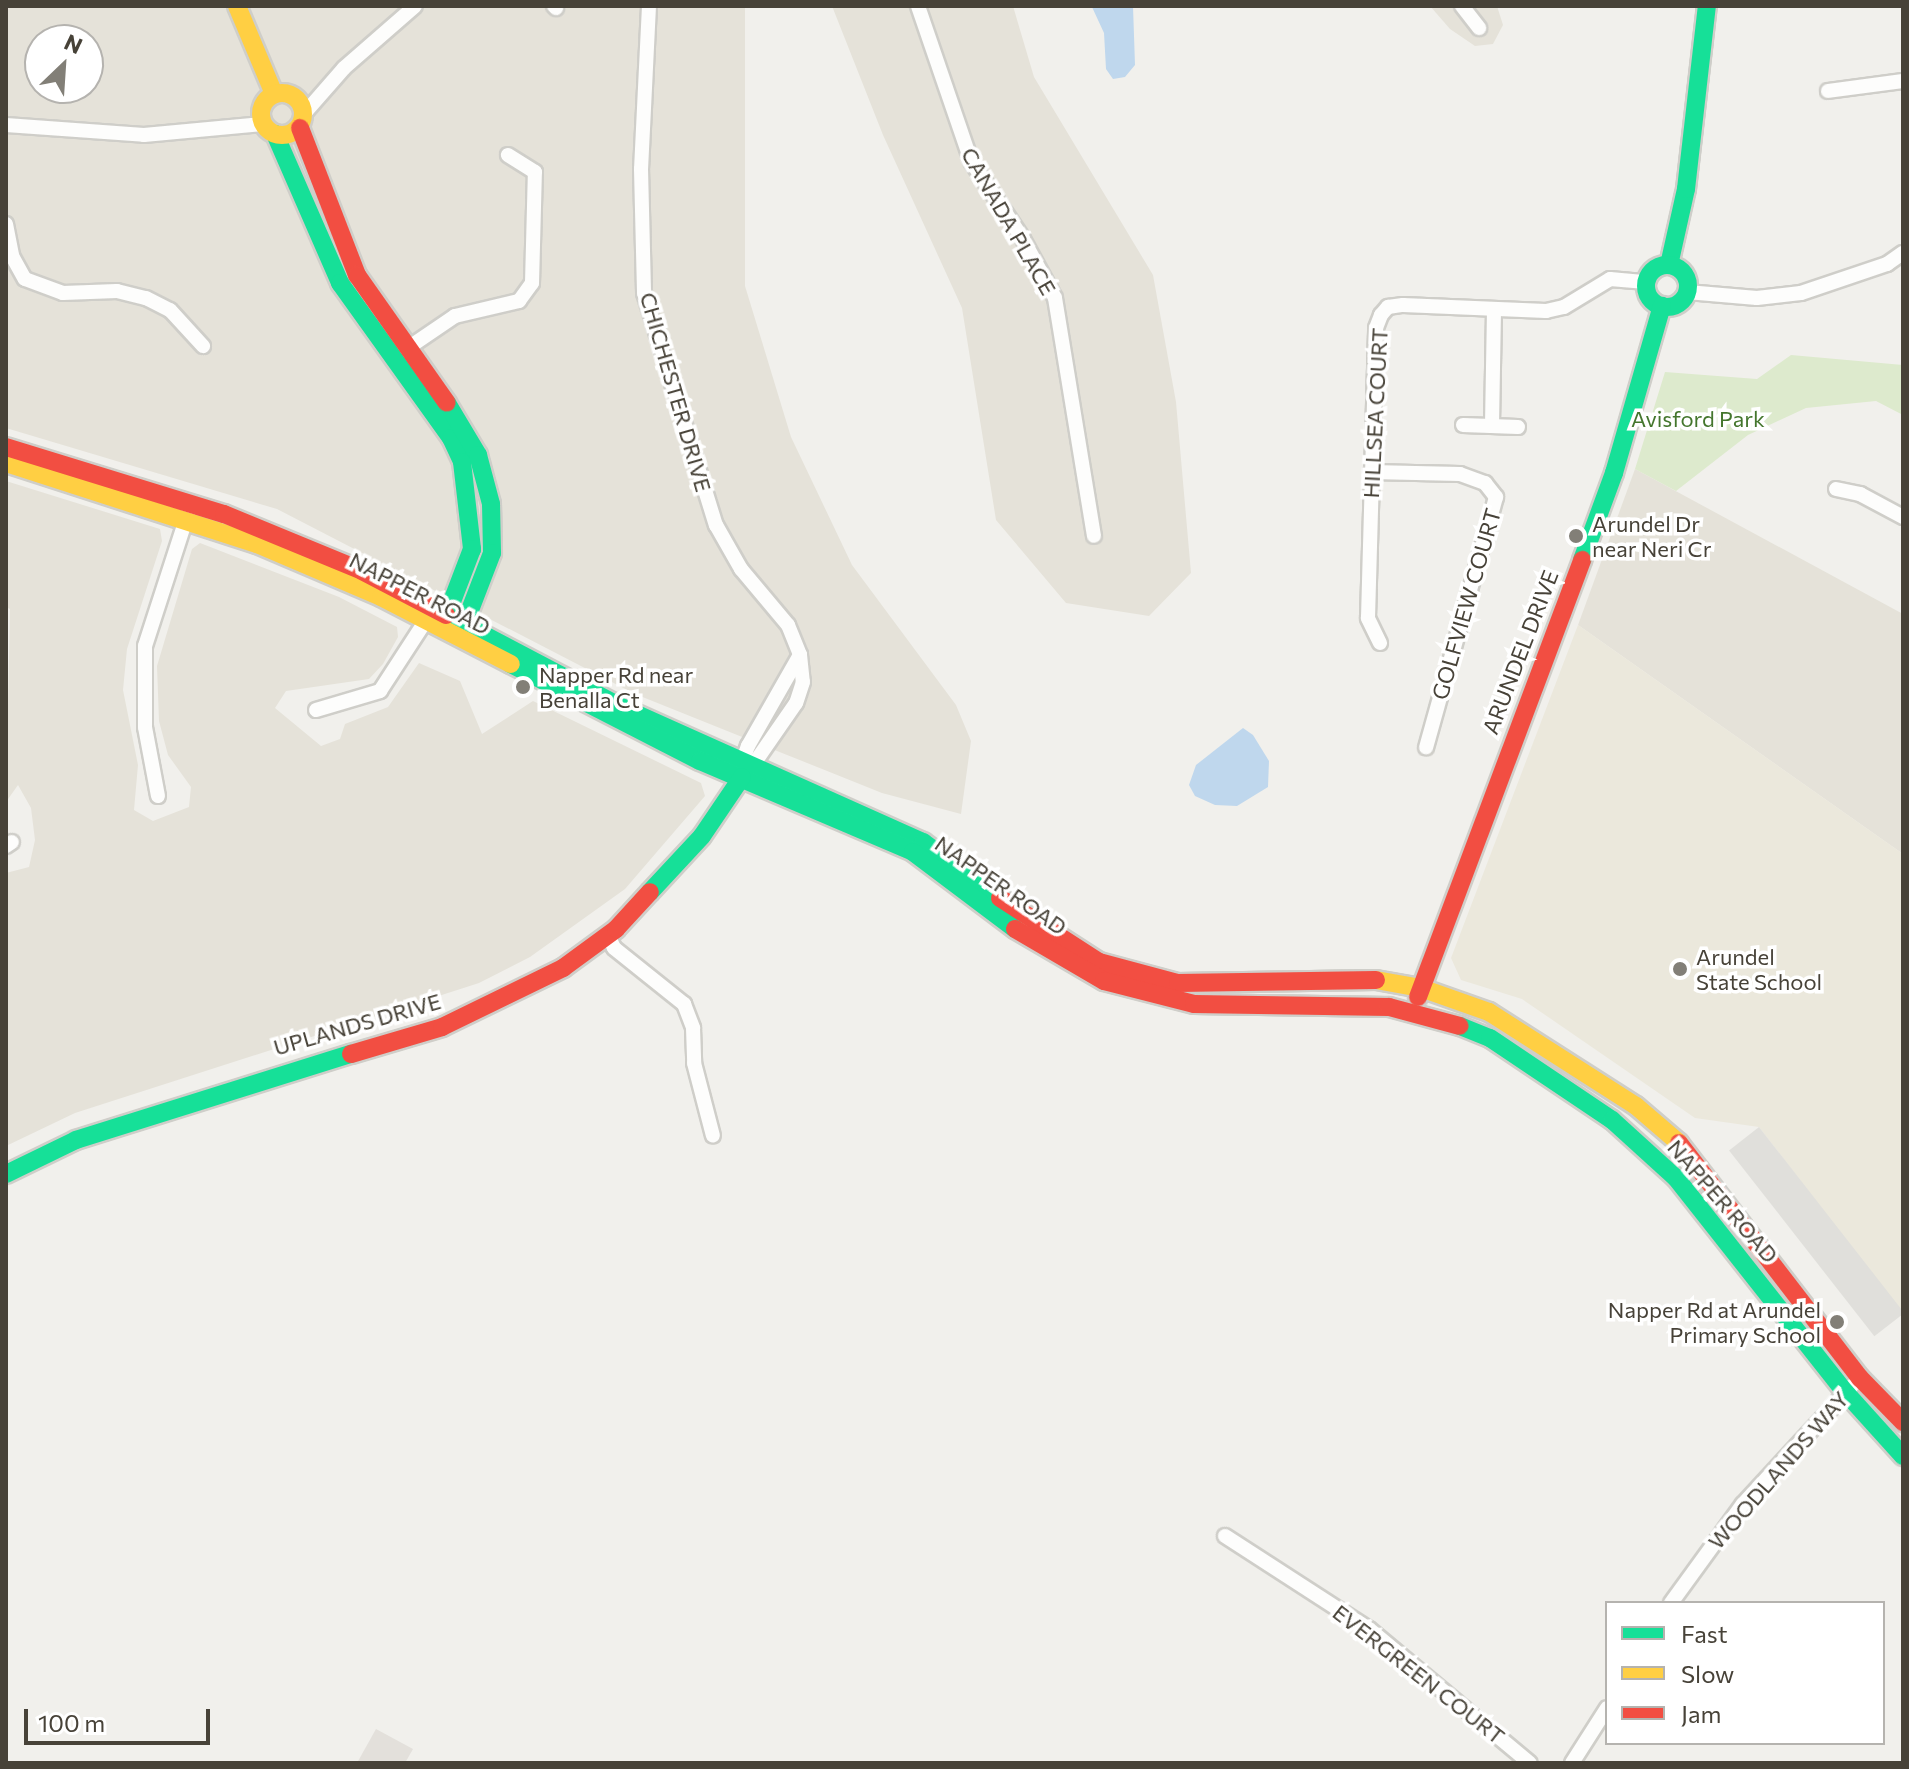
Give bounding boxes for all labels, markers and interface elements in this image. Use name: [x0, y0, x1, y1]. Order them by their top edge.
north arrow: [24, 24, 104, 104]
text: N: [60, 28, 87, 59]
street label: CANADA PLACE: [956, 143, 1062, 299]
street label: CHICHESTER DRIVE: [635, 289, 717, 495]
street label: HILLSEA COURT: [1357, 327, 1393, 499]
park label: Avisford Park: [1631, 406, 1765, 432]
street label: GOLFVIEW COURT: [1426, 505, 1506, 703]
place label: Arundel Dr near Neri Cr: [1592, 510, 1711, 562]
marker: Arundel Dr near Neri Cr: [1567, 527, 1585, 545]
street label: NAPPER ROAD: [345, 546, 495, 640]
street label: ARUNDEL DRIVE: [1477, 566, 1563, 738]
place label: Napper Rd near Benalla Ct: [539, 661, 693, 712]
marker: Napper Rd near Benalla Ct: [514, 678, 532, 696]
street label: NAPPER ROAD: [930, 830, 1072, 940]
place label: Arundel State School: [1696, 943, 1822, 994]
marker: Arundel State School: [1671, 960, 1689, 978]
street label: UPLANDS DRIVE: [270, 987, 444, 1061]
street label: NAPPER ROAD: [1662, 1134, 1784, 1268]
place label: Napper Rd at Arundel Primary School: [1608, 1296, 1821, 1348]
marker: Napper Rd at Arundel Primary School: [1828, 1313, 1846, 1331]
street label: WOODLANDS WAY: [1702, 1386, 1854, 1554]
street label: EVERGREEN COURT: [1328, 1599, 1510, 1749]
legend: [1605, 1601, 1885, 1745]
text: Fast: [1681, 1619, 1728, 1648]
text: Slow: [1681, 1659, 1734, 1688]
scale bar: [28, 1693, 214, 1743]
text: Jam: [1681, 1699, 1721, 1728]
text: 100 m: [38, 1708, 105, 1737]

